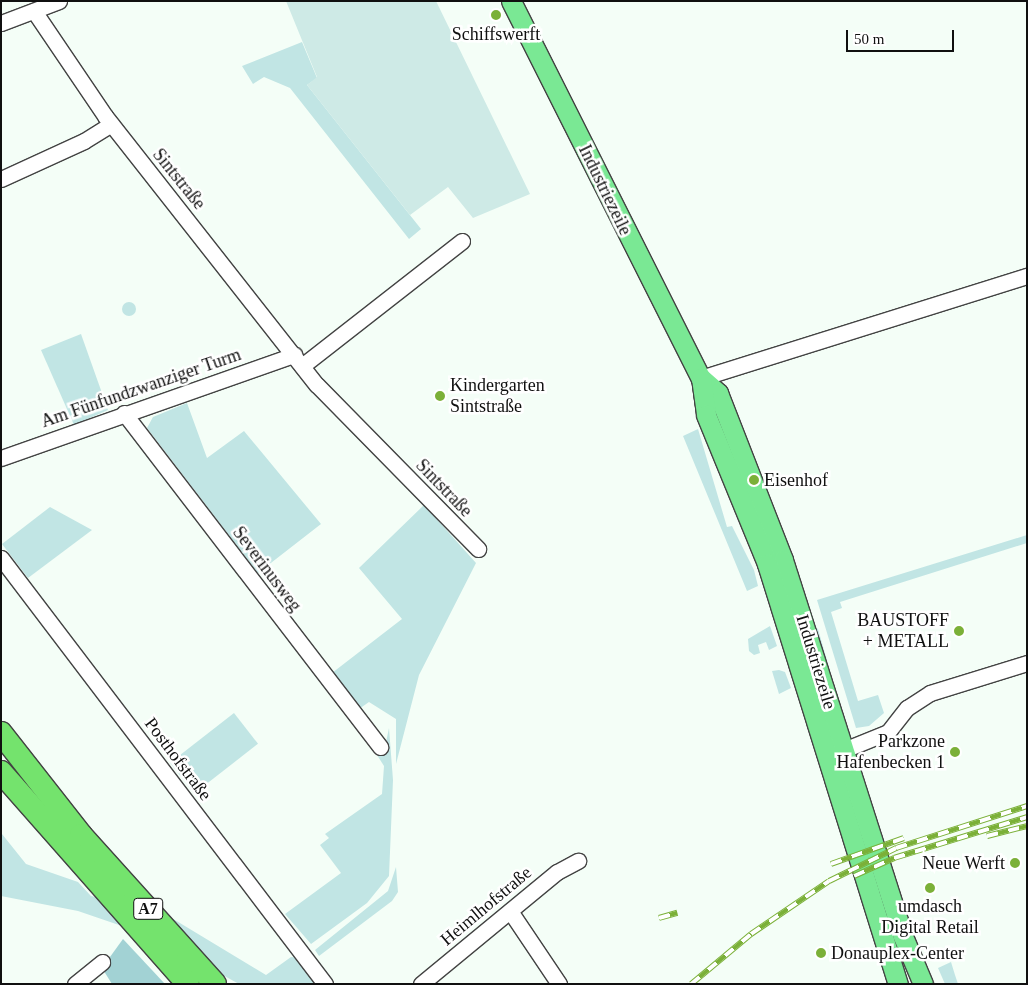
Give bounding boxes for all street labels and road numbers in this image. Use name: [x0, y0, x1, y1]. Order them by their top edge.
street label: Industriezeile: [574, 141, 636, 239]
street label: Sintstraße: [148, 144, 210, 214]
street label: Am Fünfundzwanziger Turm: [38, 344, 244, 432]
street label: Sintstraße: [411, 455, 477, 521]
street label: Severinusweg: [228, 522, 306, 616]
street label: Industriezeile: [791, 612, 841, 712]
street label: Posthofstraße: [140, 713, 216, 805]
street label: Heimlhofstraße: [436, 862, 536, 950]
road number: A7: [133, 896, 163, 922]

